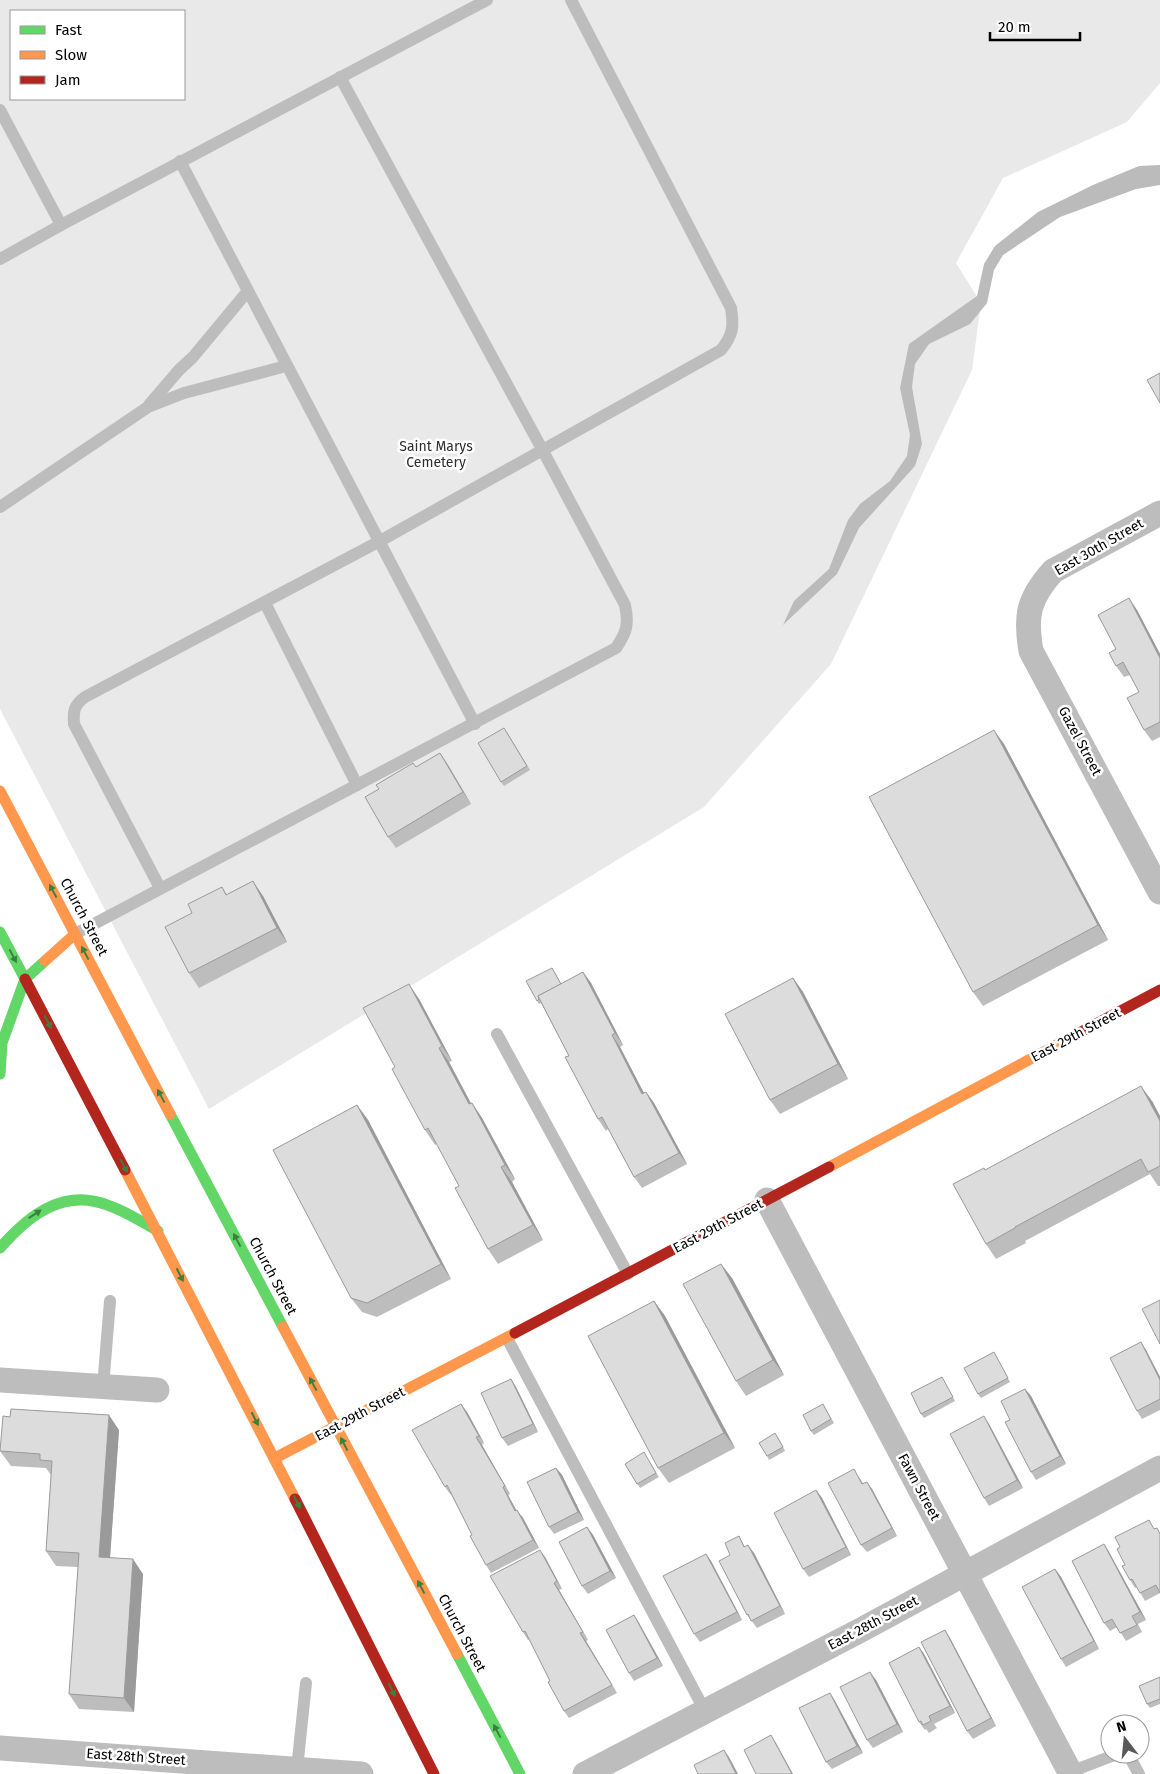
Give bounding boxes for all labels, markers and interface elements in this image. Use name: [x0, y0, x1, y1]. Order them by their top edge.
legend: [10, 10, 185, 100]
scale bar: [990, 10, 1080, 42]
text: 20 m: [998, 18, 1031, 36]
text: Fast: [55, 21, 82, 39]
text: Slow: [55, 46, 87, 64]
text: Jam: [55, 71, 81, 89]
park label: Saint Marys Cemetery: [399, 438, 473, 471]
street label: East 30th Street: [1052, 514, 1147, 579]
street label: Gazel Street: [1055, 703, 1106, 779]
street label: Church Street: [56, 875, 112, 960]
one-way arrow: [49, 884, 57, 898]
one-way arrow: [81, 946, 89, 960]
one-way arrow: [8, 949, 17, 962]
street label: East 29th Street: [1028, 1004, 1125, 1066]
one-way arrow: [44, 1015, 52, 1029]
one-way arrow: [157, 1089, 165, 1104]
one-way arrow: [119, 1159, 128, 1172]
street label: East 29th Street: [670, 1195, 767, 1257]
one-way arrow: [28, 1210, 42, 1219]
one-way arrow: [233, 1233, 241, 1247]
street label: Church Street: [245, 1234, 301, 1319]
one-way arrow: [176, 1267, 184, 1282]
one-way arrow: [309, 1377, 317, 1391]
street label: East 29th Street: [312, 1383, 409, 1445]
one-way arrow: [251, 1412, 259, 1426]
one-way arrow: [340, 1437, 349, 1451]
street label: Fawn Street: [894, 1451, 944, 1524]
one-way arrow: [293, 1495, 301, 1509]
one-way arrow: [417, 1580, 425, 1595]
street label: Church Street: [434, 1591, 490, 1676]
street label: East 28th Street: [825, 1592, 922, 1654]
one-way arrow: [388, 1683, 396, 1698]
north arrow: [1100, 1714, 1150, 1764]
text: N: [1115, 1718, 1128, 1736]
one-way arrow: [493, 1724, 501, 1738]
street label: East 28th Street: [86, 1745, 187, 1769]

